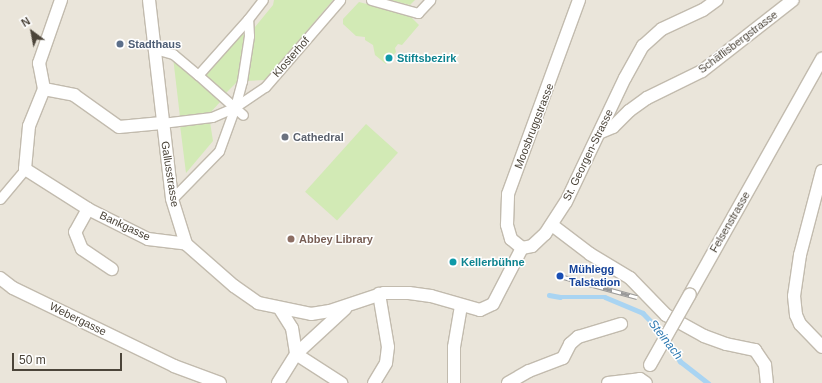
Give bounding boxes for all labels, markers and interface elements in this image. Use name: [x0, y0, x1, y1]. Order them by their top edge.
street label: Schäflisbergstrasse: [696, 8, 780, 76]
north arrow: [12, 12, 52, 52]
text: N: [19, 15, 32, 29]
street label: Klosterhof: [270, 34, 312, 80]
place label: Stadthaus: [128, 37, 181, 51]
marker: Stadthaus: [115, 39, 125, 49]
place label: Stiftsbezirk: [397, 51, 456, 65]
marker: Stiftsbezirk: [384, 53, 394, 63]
street label: Moosbruggstrasse: [512, 81, 556, 171]
street label: St. Georgen-Strasse: [560, 107, 616, 203]
place label: Cathedral: [293, 130, 344, 144]
marker: Cathedral: [280, 132, 290, 142]
street label: Gallusstrasse: [158, 140, 182, 208]
street label: Felsenstrasse: [707, 189, 753, 255]
street label: Bankgasse: [98, 209, 152, 243]
place label: Abbey Library: [299, 232, 373, 246]
marker: Abbey Library: [286, 234, 296, 244]
place label: Kellerbühne: [461, 255, 525, 269]
marker: Kellerbühne: [448, 257, 458, 267]
place label: Mühlegg Talstation: [569, 263, 620, 289]
marker: Mühlegg Talstation: [554, 270, 566, 282]
street label: Webergasse: [47, 300, 109, 338]
water label: Steinach: [645, 317, 685, 363]
scale bar: [14, 345, 124, 371]
text: 50 m: [19, 353, 46, 367]

